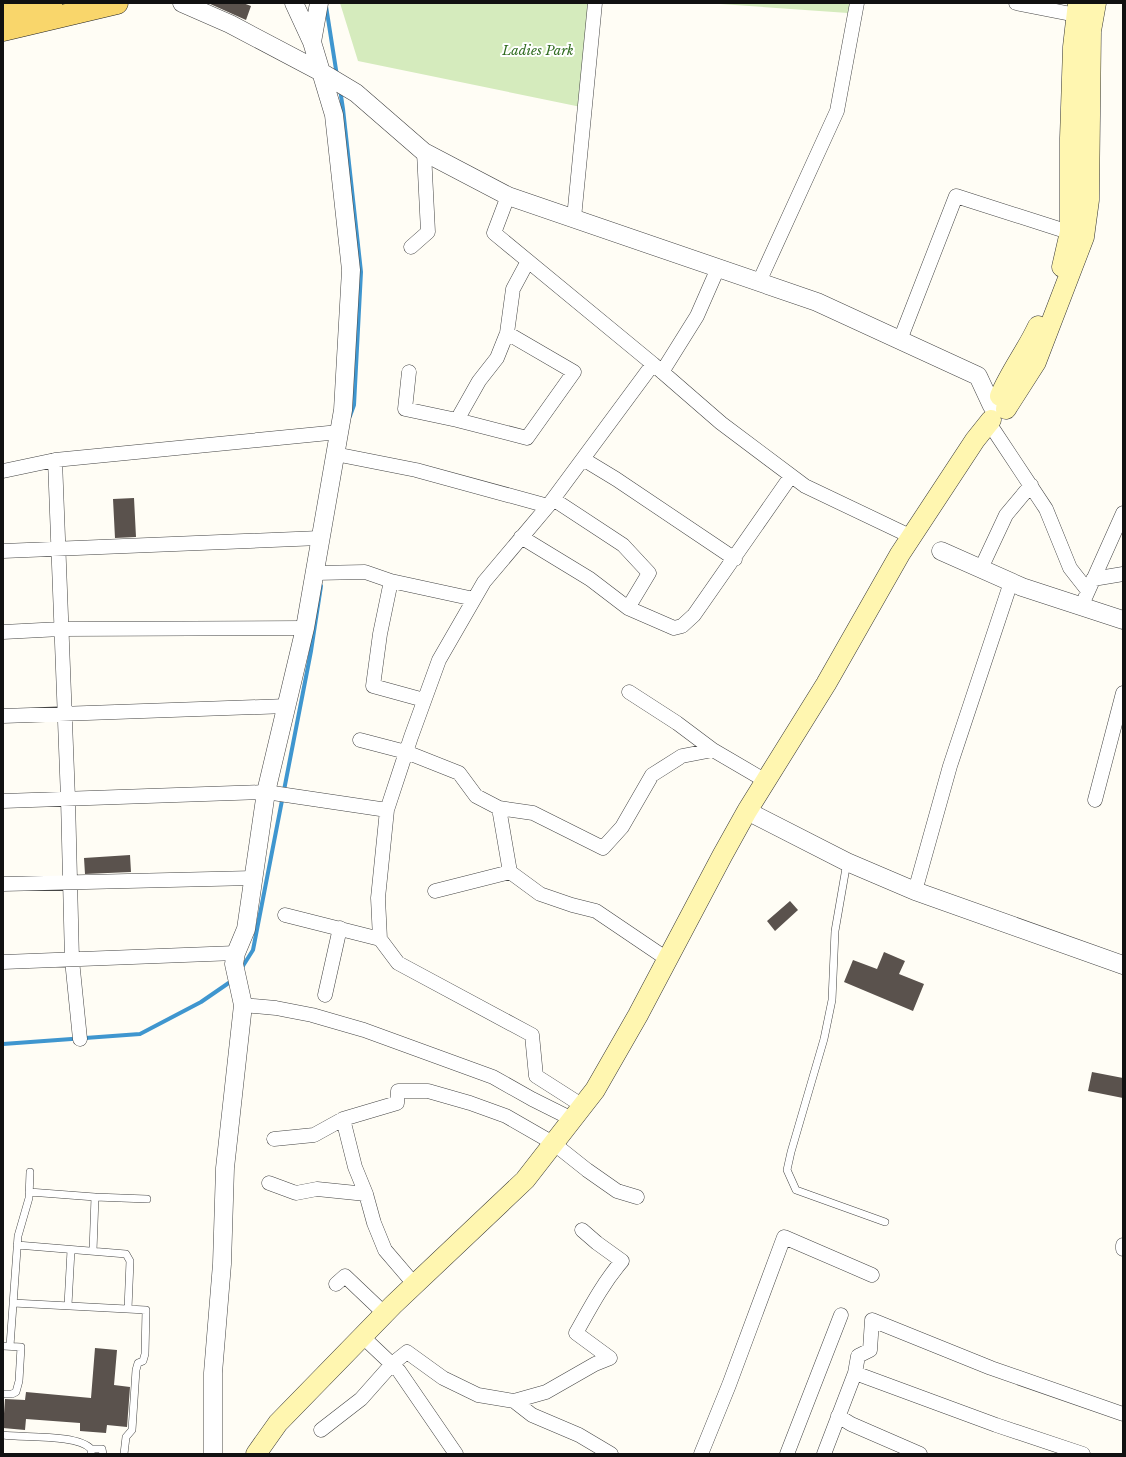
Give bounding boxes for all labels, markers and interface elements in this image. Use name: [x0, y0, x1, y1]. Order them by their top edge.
park label: Ladies Park: [501, 42, 574, 59]

